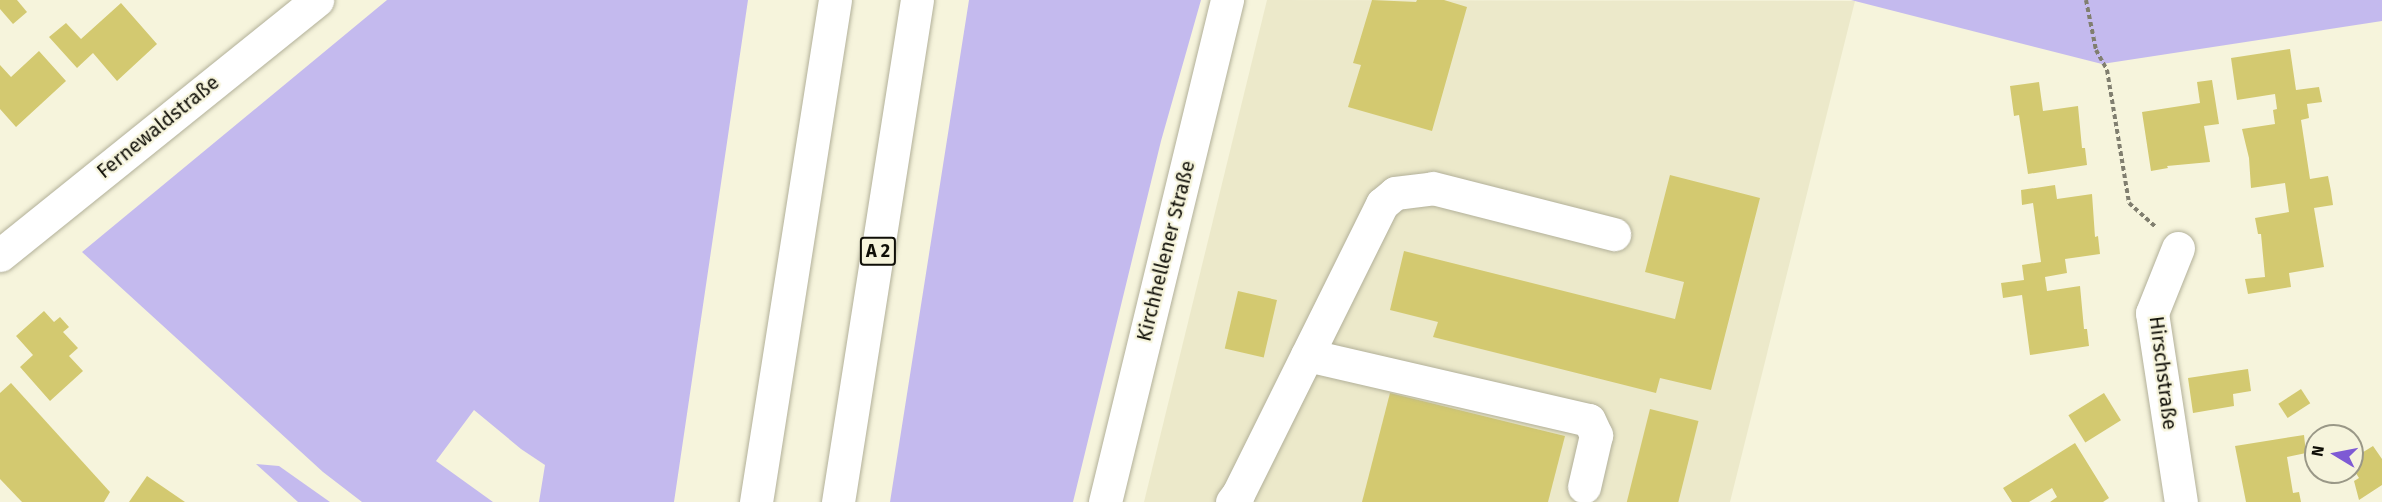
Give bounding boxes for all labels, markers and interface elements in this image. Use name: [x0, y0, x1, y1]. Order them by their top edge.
street label: Fernewaldstraße: [92, 70, 224, 184]
street label: Kirchhellener Straße: [1132, 158, 1200, 344]
road number: A 2: [858, 236, 898, 266]
street label: Hirschstraße: [2144, 315, 2182, 431]
north arrow: [2304, 424, 2364, 484]
text: N: [2307, 444, 2328, 458]

